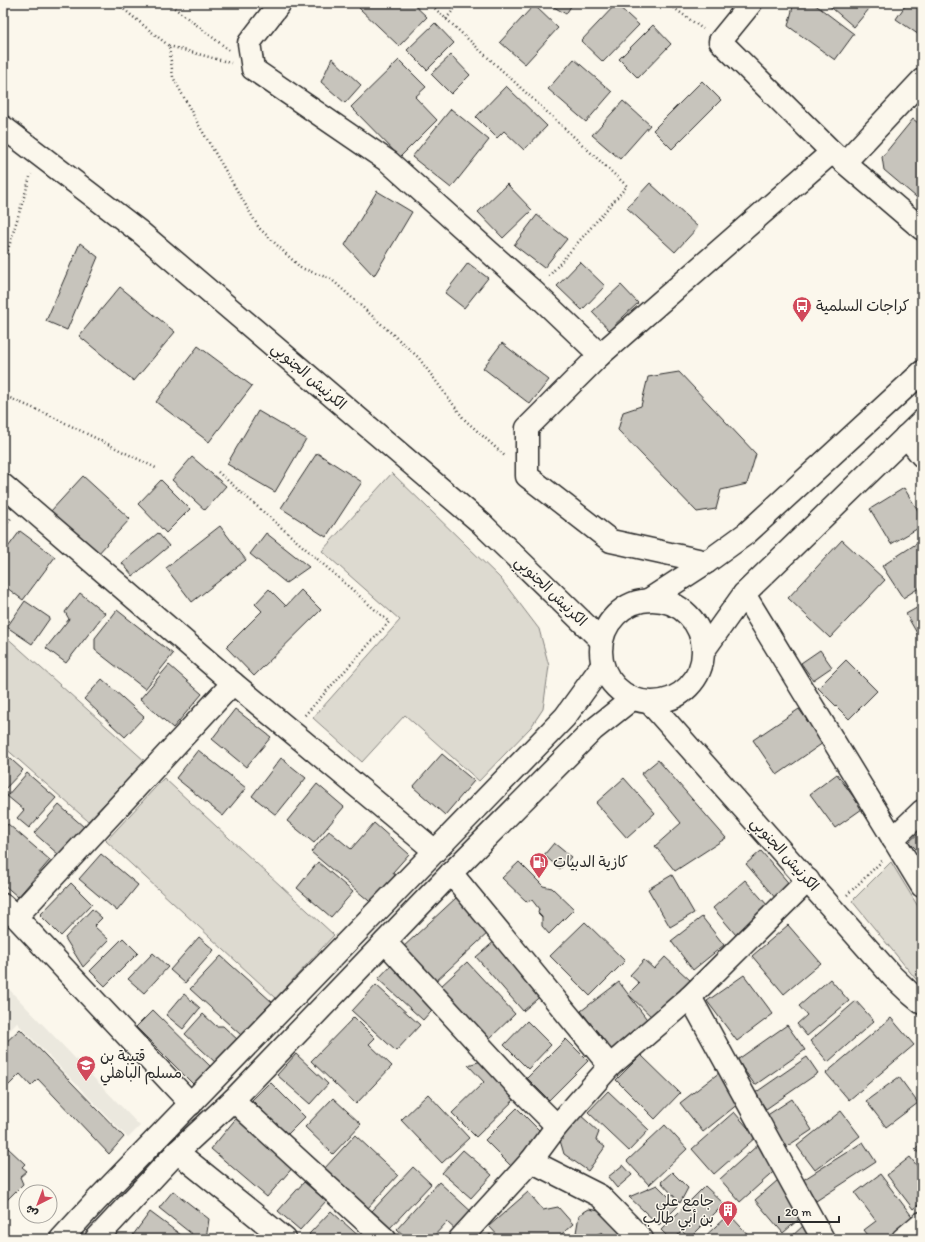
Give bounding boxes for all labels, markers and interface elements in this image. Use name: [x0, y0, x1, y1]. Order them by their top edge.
bus stop icon: كراجات السلمية: [791, 295, 813, 323]
place label: كراجات السلمية: [816, 297, 909, 315]
street label: الكرنيش الجنوبي: [265, 339, 350, 416]
street label: الكرنيش الجنوبي: [508, 552, 591, 633]
street label: الكرنيش الجنوبي: [744, 813, 823, 897]
fuel station icon: كازية الدبيات: [528, 851, 550, 879]
place label: كازية الدبيات: [553, 853, 628, 871]
place label: قتيبة بن مسلم الباهلي: [100, 1047, 182, 1086]
school or university icon: قتيبة بن مسلم الباهلي: [75, 1054, 97, 1082]
north arrow: [18, 1184, 58, 1224]
place label: جامع علي بن أبي طالب: [642, 1192, 714, 1231]
scale bar: [779, 1198, 839, 1224]
building icon: جامع علي بن أبي طالب: [717, 1199, 739, 1227]
text: ش: [23, 1202, 40, 1220]
text: 20 m: [785, 1205, 812, 1219]

